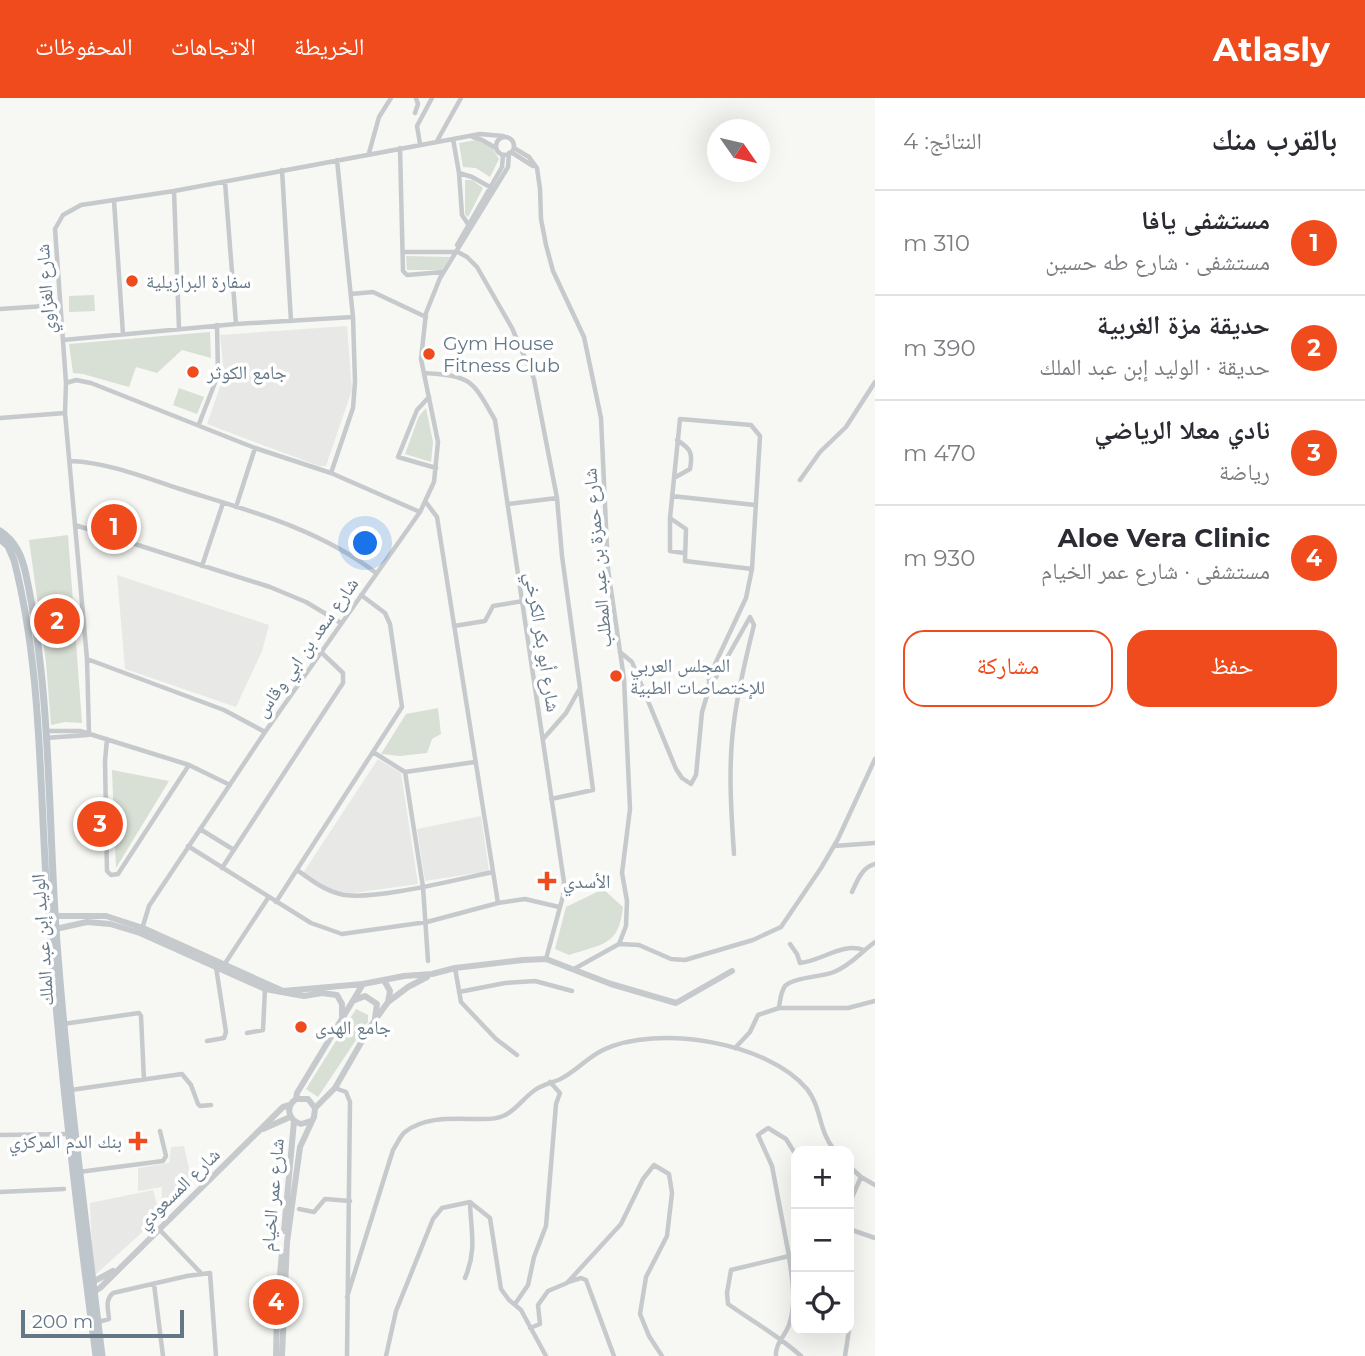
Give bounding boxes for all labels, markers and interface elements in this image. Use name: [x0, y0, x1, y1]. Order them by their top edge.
text: Atlasly: [1213, 29, 1330, 69]
text: المحفوظات: [35, 32, 133, 61]
text: الاتجاهات: [171, 32, 256, 61]
text: الخريطة: [294, 32, 365, 61]
north arrow: [707, 119, 770, 182]
text: بالقرب منك: [1211, 121, 1337, 158]
text: النتائج: 4: [903, 127, 982, 155]
text: مستشفى يافا: [1141, 204, 1270, 236]
text: 310 m: [903, 229, 970, 257]
text: 1: [1309, 229, 1319, 257]
street label: شارع الغزاوي: [31, 243, 64, 335]
text: مستشفى · شارع طه حسين: [1045, 248, 1270, 276]
place label: سفارة البرازيلية: [146, 270, 251, 293]
marker: سفارة البرازيلية: [124, 273, 140, 289]
text: حديقة مزة الغربية: [1097, 309, 1270, 341]
place label: Gym House Fitness Club: [443, 332, 560, 377]
text: 390 m: [903, 334, 976, 362]
text: 2: [1307, 334, 1321, 362]
marker: Gym House Fitness Club: [421, 346, 437, 362]
text: حديقة · الوليد إبن عبد الملك: [1039, 353, 1270, 381]
place label: جامع الكوثر: [206, 361, 287, 385]
marker: جامع الكوثر: [185, 364, 201, 380]
text: نادي معلا الرياضي: [1094, 414, 1270, 446]
text: 470 m: [903, 439, 976, 467]
text: 3: [1307, 439, 1321, 467]
text: رياضة: [1219, 458, 1270, 486]
street label: شارع حمزة بن عبد المطلب: [578, 467, 617, 649]
pin: 1: [91, 501, 137, 553]
text: Aloe Vera Clinic: [1058, 522, 1270, 554]
your location: [348, 526, 382, 560]
text: 930 m: [903, 544, 975, 572]
text: 4: [1306, 544, 1322, 572]
text: مستشفى · شارع عمر الخيام: [1041, 557, 1270, 585]
street label: شارع أبو بكر الكرخي: [516, 570, 565, 714]
street label: شارع سعد بن ابي وقاس: [250, 573, 366, 724]
pin: 2: [34, 595, 80, 647]
button: مشاركة: [903, 630, 1113, 707]
button: حفظ: [1127, 630, 1337, 707]
place label: المجلس العربي للإختصاصات الطبية: [630, 654, 765, 700]
marker: المجلس العربي للإختصاصات الطبية: [608, 668, 624, 684]
pin: 3: [77, 798, 123, 850]
place label: الأسدي: [563, 870, 611, 897]
marker: الأسدي: [537, 871, 557, 891]
street label: الوليد إبن عبد الملك: [26, 873, 60, 1007]
place label: جامع الهدى: [315, 1016, 391, 1040]
marker: جامع الهدى: [293, 1019, 309, 1035]
place label: بنك الدم المركزي: [9, 1130, 122, 1157]
marker: بنك الدم المركزي: [128, 1131, 148, 1151]
street label: شارع عمر الخيام: [256, 1138, 291, 1253]
street label: شارع المسعودي: [132, 1143, 227, 1236]
map controls: [791, 1146, 854, 1335]
button: +: [791, 1146, 854, 1209]
button: −: [791, 1209, 854, 1272]
button: locate: [791, 1272, 854, 1335]
pin: 4: [253, 1276, 299, 1328]
scale bar: [21, 1307, 184, 1339]
text: 200 m: [32, 1310, 93, 1333]

